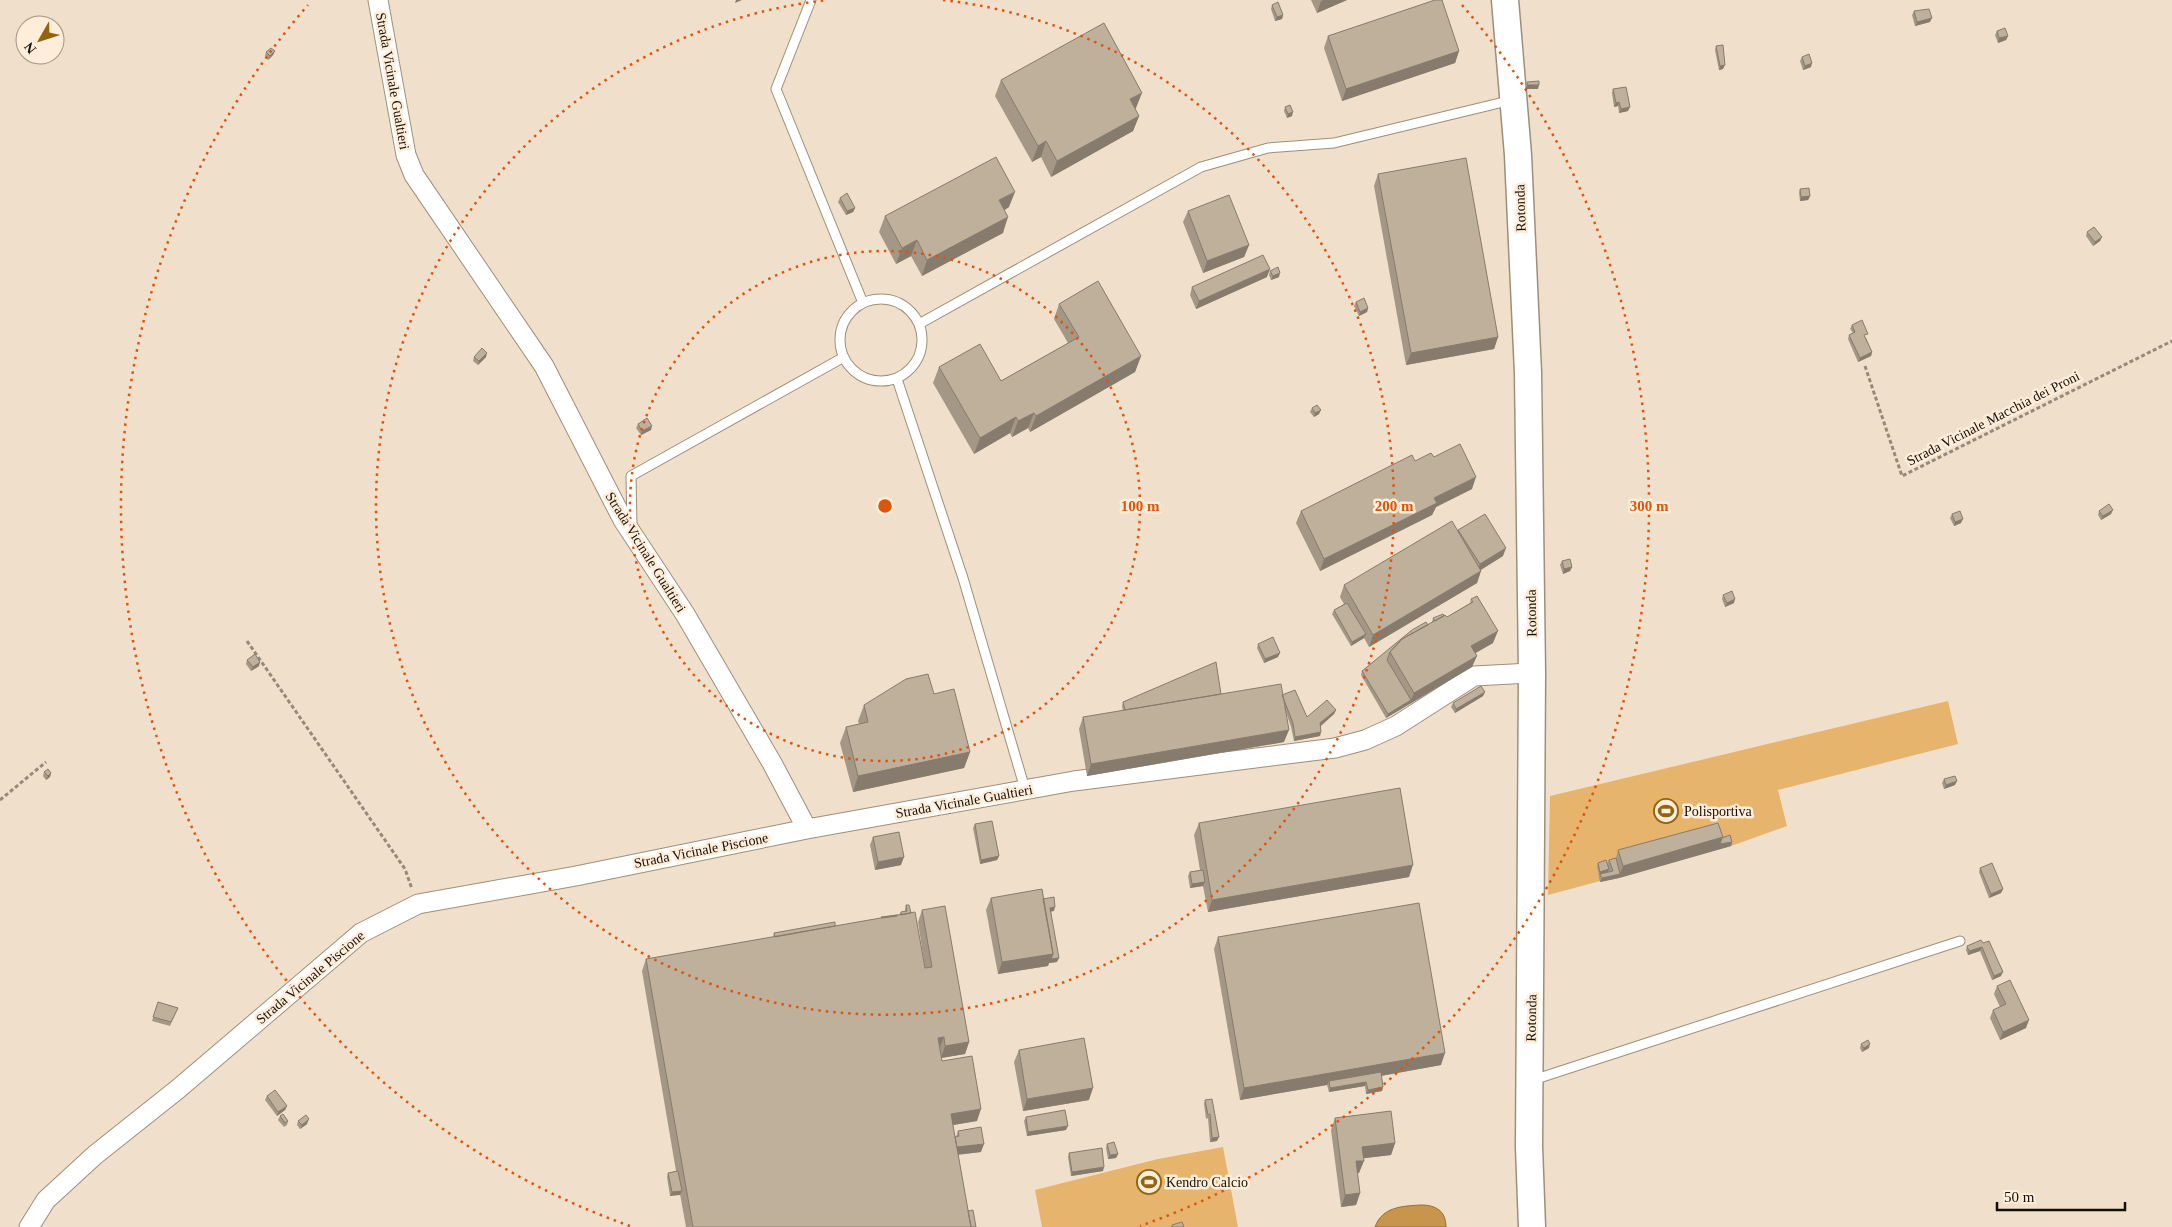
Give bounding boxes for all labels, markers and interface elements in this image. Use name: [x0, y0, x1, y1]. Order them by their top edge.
street label: Strada Vicinale Gualtieri: [373, 11, 412, 151]
north arrow: [15, 15, 65, 65]
text: N: [21, 39, 39, 57]
street label: Rotonda: [1512, 183, 1529, 232]
street label: Strada Vicinale Macchia dei Proni: [1904, 368, 2082, 469]
street label: Strada Vicinale Gualtieri: [602, 489, 689, 615]
centre of rings: [876, 497, 894, 515]
text: 100 m: [1121, 498, 1160, 514]
text: 200 m: [1375, 498, 1414, 514]
text: 300 m: [1630, 498, 1669, 514]
street label: Rotonda: [1524, 588, 1539, 637]
street label: Strada Vicinale Gualtieri: [894, 782, 1034, 821]
sports icon: Polisportiva: [1653, 798, 1679, 824]
place label: Polisportiva: [1684, 804, 1752, 819]
street label: Strada Vicinale Piscione: [633, 830, 770, 871]
street label: Strada Vicinale Piscione: [253, 928, 367, 1027]
street label: Rotonda: [1524, 993, 1539, 1042]
sports icon: Kendro Calcio: [1136, 1169, 1162, 1195]
place label: Kendro Calcio: [1166, 1175, 1248, 1190]
scale bar: [1997, 1180, 2124, 1212]
text: 50 m: [2004, 1189, 2035, 1205]

